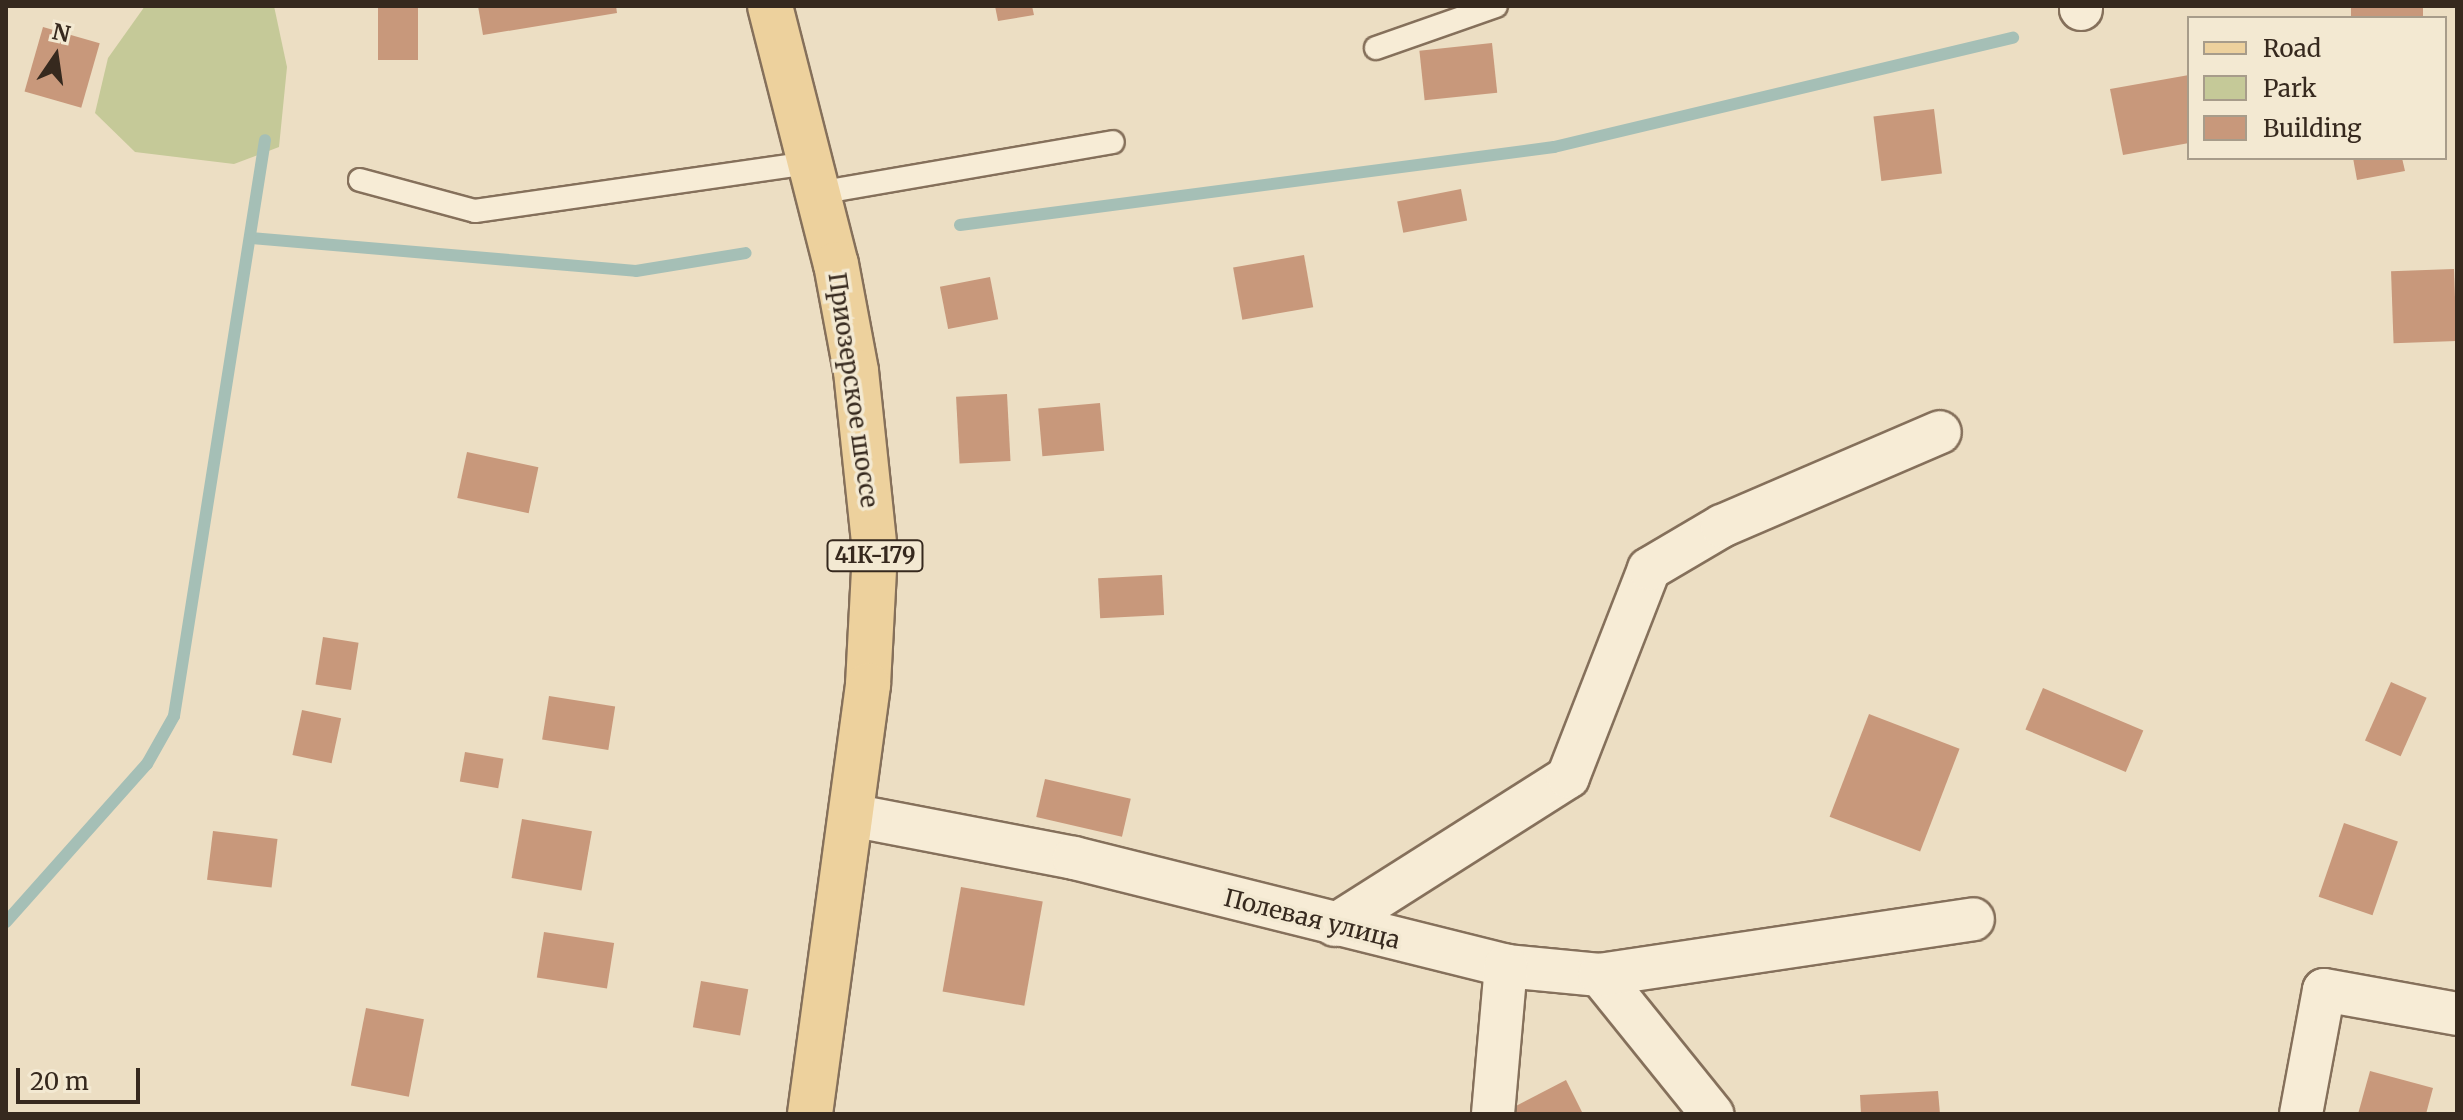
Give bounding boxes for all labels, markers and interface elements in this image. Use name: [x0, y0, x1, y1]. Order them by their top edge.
north arrow: [16, 16, 96, 96]
legend: [2187, 16, 2447, 160]
text: N: [50, 17, 73, 48]
text: Road: [2263, 33, 2321, 64]
text: Park: [2263, 73, 2316, 104]
text: Building: [2263, 113, 2362, 144]
street label: Приозерское шоссе: [822, 271, 884, 509]
road number: 41К-179: [825, 538, 925, 574]
street label: Полевая улица: [1221, 883, 1403, 955]
scale bar: [20, 1052, 144, 1102]
text: 20 m: [30, 1066, 89, 1097]

